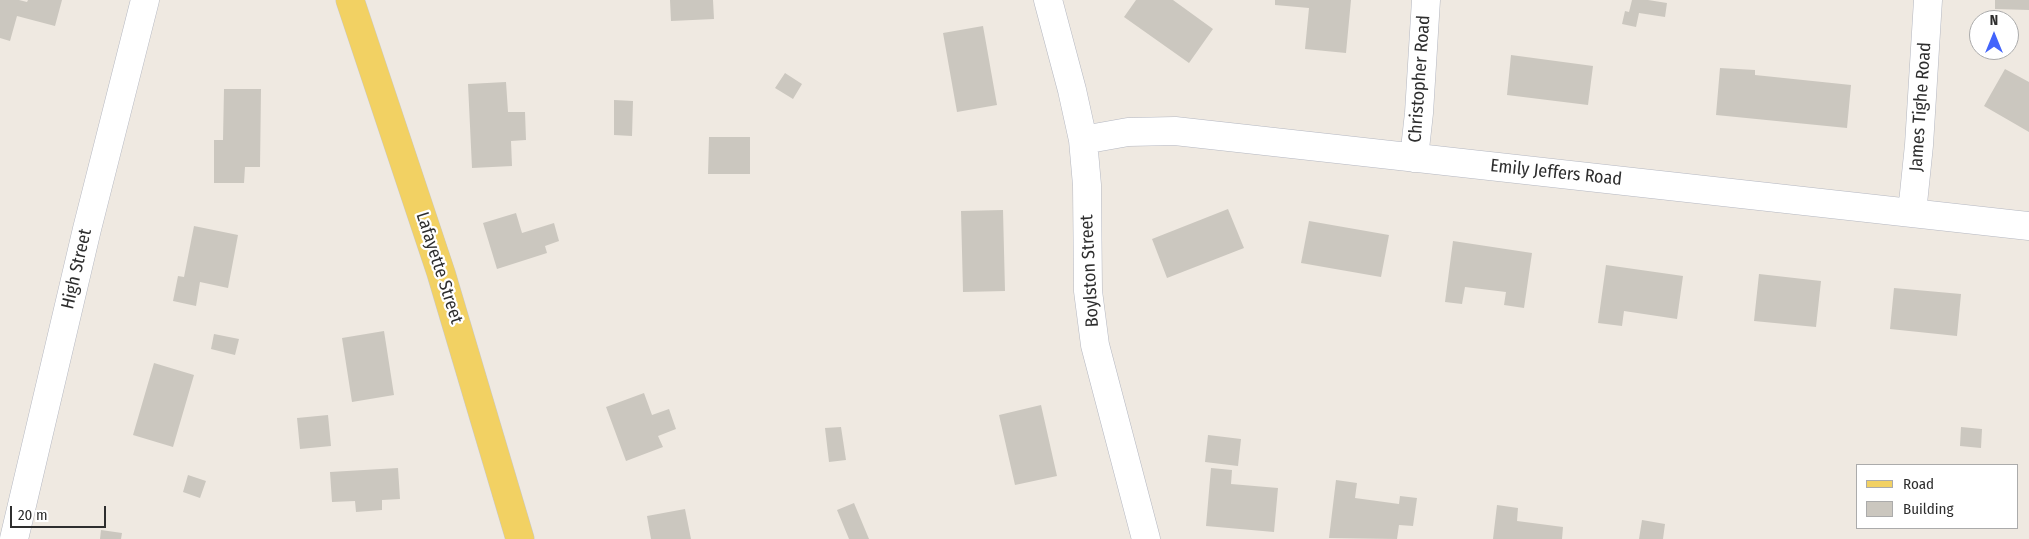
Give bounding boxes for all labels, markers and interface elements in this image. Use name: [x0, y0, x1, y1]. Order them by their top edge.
north arrow: [1969, 10, 2019, 60]
text: N: [1990, 12, 1998, 29]
street label: Christopher Road: [1405, 14, 1435, 144]
street label: James Tighe Road: [1906, 42, 1936, 172]
street label: Emily Jeffers Road: [1489, 155, 1623, 191]
street label: Lafayette Street: [411, 209, 467, 327]
street label: Boylston Street: [1076, 214, 1104, 328]
street label: High Street: [57, 227, 97, 311]
legend: [1856, 464, 2019, 529]
text: Road: [1903, 475, 1934, 493]
scale bar: [12, 496, 109, 528]
text: Building: [1903, 500, 1954, 518]
text: 20 m: [18, 506, 48, 524]

